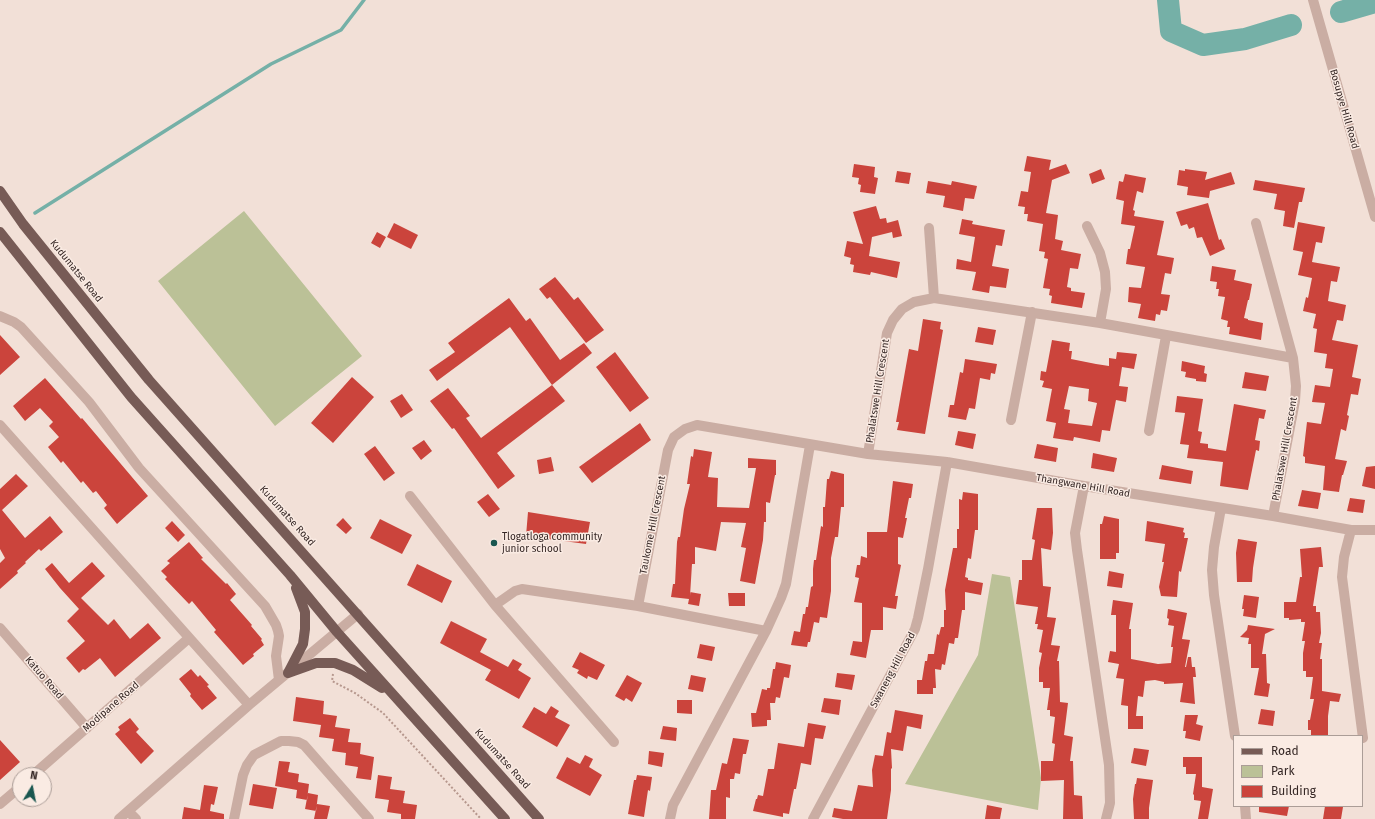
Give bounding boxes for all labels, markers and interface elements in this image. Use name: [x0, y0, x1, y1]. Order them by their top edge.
street label: Bosupye Hill Road: [1327, 68, 1361, 150]
street label: Kudumatse Road: [47, 237, 105, 305]
street label: Phalatswe Hill Crescent: [864, 338, 892, 444]
street label: Phalatswe Hill Crescent: [1270, 396, 1300, 502]
street label: Thangwane Hill Road: [1035, 472, 1131, 500]
street label: Taukome Hill Crescent: [638, 475, 668, 575]
street label: Kudumatse Road: [257, 483, 317, 549]
place label: Tlogatloga community junior school: [502, 531, 602, 554]
marker: Tlogatloga community junior school: [489, 538, 499, 548]
street label: Swaneng Hill Road: [868, 630, 918, 710]
street label: Katuo Road: [22, 654, 66, 702]
street label: Modipane Road: [80, 679, 142, 735]
street label: Kudumatse Road: [472, 726, 532, 792]
legend: [1233, 735, 1363, 807]
text: Road: [1271, 744, 1299, 758]
text: Park: [1271, 764, 1295, 778]
north arrow: [12, 767, 52, 807]
text: N: [29, 769, 39, 783]
text: Building: [1271, 784, 1316, 798]

